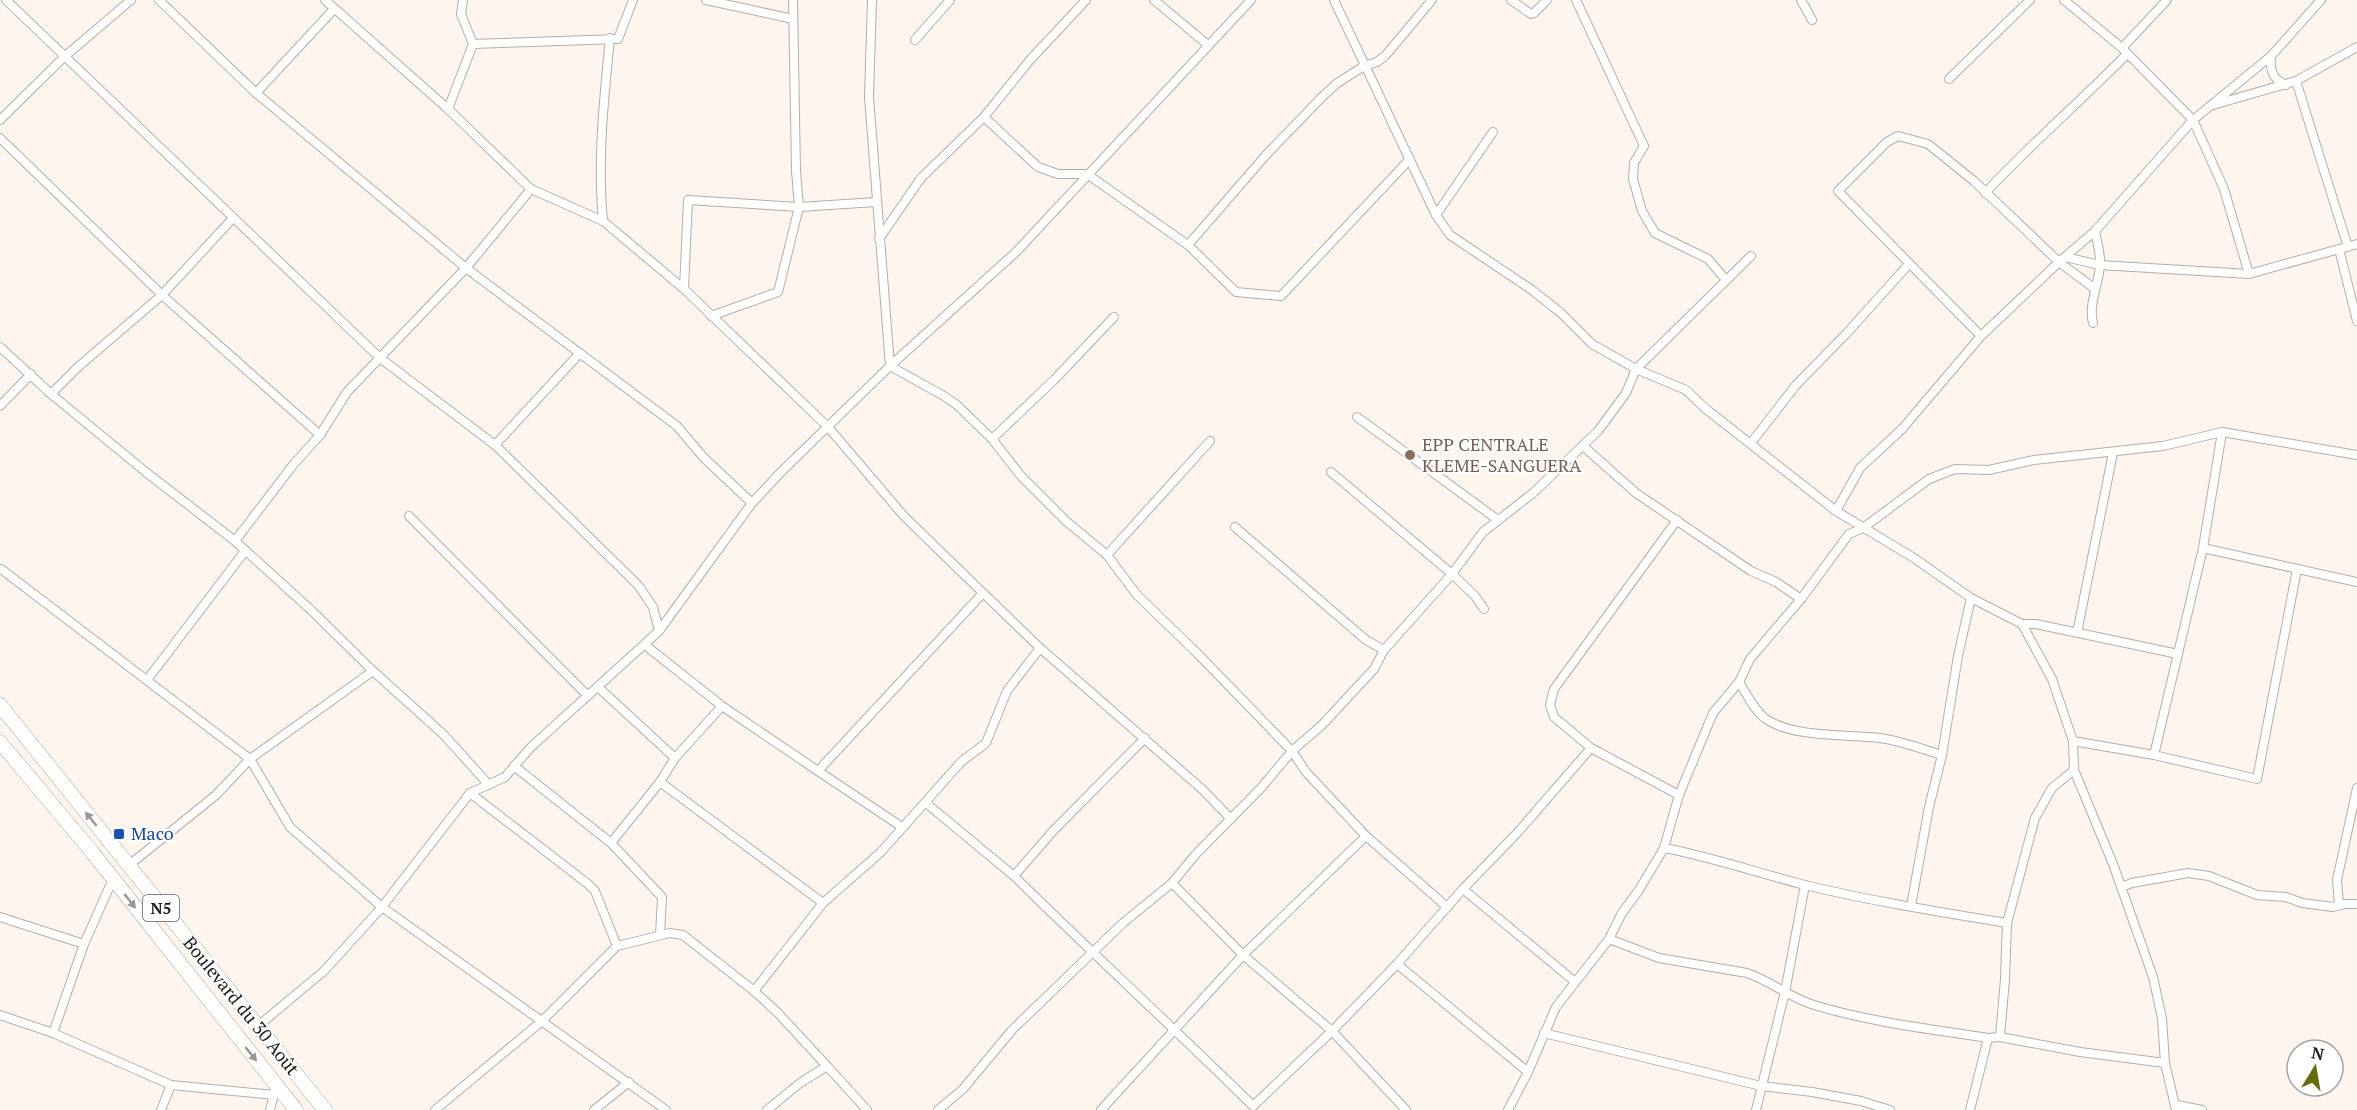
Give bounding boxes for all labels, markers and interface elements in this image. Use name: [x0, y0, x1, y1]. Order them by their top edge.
place label: EPP CENTRALE KLEME-SANGUERA: [1422, 432, 1582, 477]
marker: EPP CENTRALE KLEME-SANGUERA: [1403, 448, 1417, 462]
one-way arrow: [84, 811, 97, 827]
place label: Maco: [131, 821, 174, 845]
marker: Maco: [112, 827, 126, 841]
one-way arrow: [124, 893, 136, 909]
road number: N5: [143, 895, 179, 921]
street label: Boulevard du 30 Août: [178, 931, 305, 1080]
north arrow: [2285, 1038, 2345, 1098]
text: N: [2310, 1041, 2326, 1065]
one-way arrow: [244, 1046, 257, 1061]

